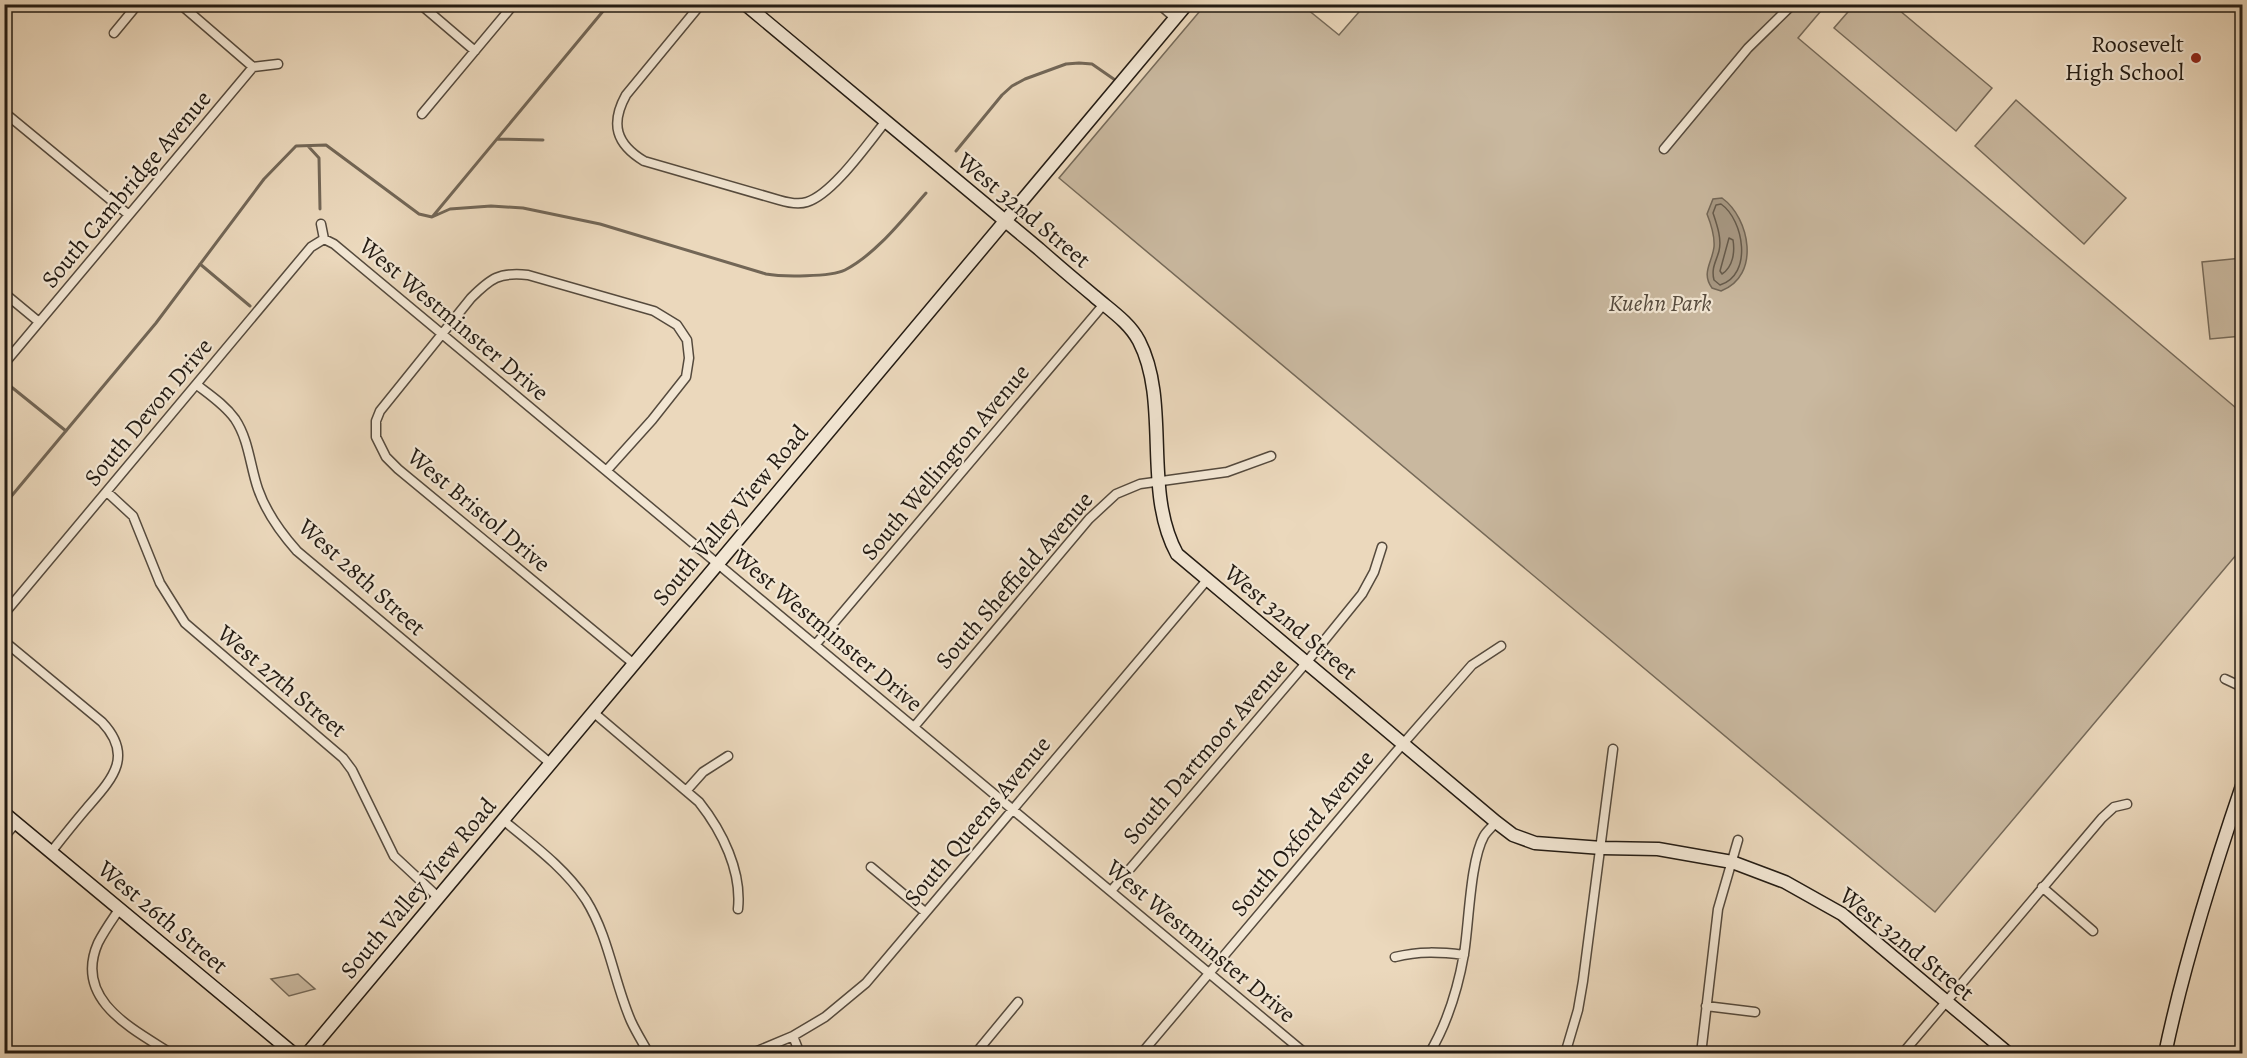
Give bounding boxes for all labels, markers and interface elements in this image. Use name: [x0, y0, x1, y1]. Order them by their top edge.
place label: Roosevelt High School: [2065, 28, 2184, 88]
marker: Roosevelt High School: [2189, 51, 2203, 65]
street label: South Cambridge Avenue: [34, 83, 218, 295]
street label: West 32nd Street: [950, 144, 1097, 275]
street label: West Westminster Drive: [352, 229, 556, 408]
park label: Kuehn Park: [1608, 287, 1712, 319]
street label: South Devon Drive: [77, 331, 219, 493]
street label: South Wellington Avenue: [853, 357, 1037, 567]
street label: South Valley View Road: [645, 418, 815, 612]
street label: West Bristol Drive: [400, 440, 557, 579]
street label: South Sheffield Avenue: [928, 484, 1100, 676]
street label: West 28th Street: [291, 511, 433, 643]
street label: West Westminster Drive: [726, 540, 930, 719]
street label: West 32nd Street: [1217, 556, 1364, 687]
street label: West 27th Street: [210, 617, 353, 745]
street label: South Dartmoor Avenue: [1115, 651, 1295, 851]
street label: South Queens Avenue: [896, 729, 1058, 913]
street label: South Oxford Avenue: [1223, 743, 1381, 923]
street label: South Valley View Road: [333, 791, 503, 985]
street label: West Westminster Drive: [1099, 851, 1303, 1030]
street label: West 26th Street: [90, 852, 235, 981]
street label: West 32nd Street: [1832, 879, 1981, 1008]

